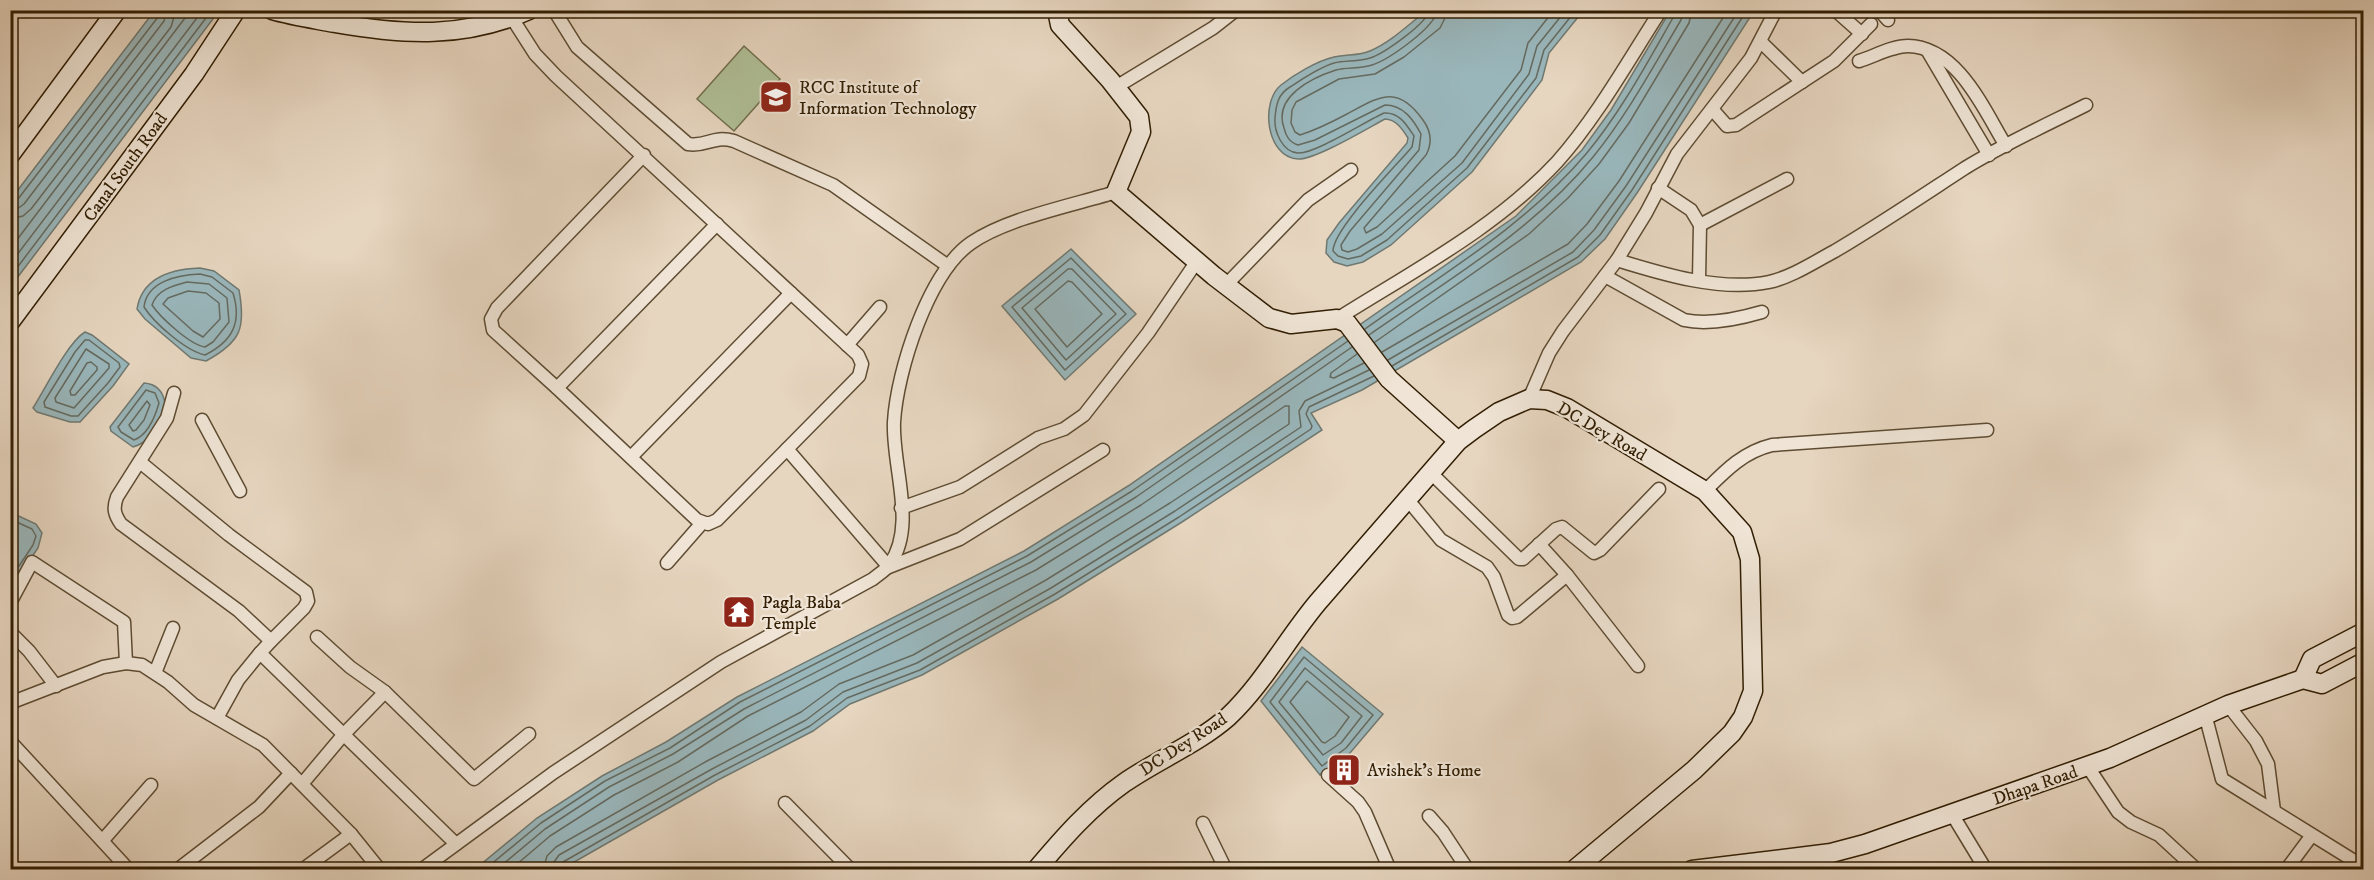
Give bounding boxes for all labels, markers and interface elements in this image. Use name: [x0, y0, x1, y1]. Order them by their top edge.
place label: RCC Institute of Information Technology: [799, 77, 977, 120]
school or university icon: RCC Institute of Information Technology: [758, 79, 794, 115]
street label: Canal South Road: [79, 109, 173, 226]
street label: DC Dey Road: [1553, 397, 1650, 466]
place label: Pagla Baba Temple: [762, 592, 841, 635]
temple icon: Pagla Baba Temple: [721, 594, 757, 630]
street label: DC Dey Road: [1136, 708, 1231, 781]
building icon: Avishek's Home: [1326, 752, 1362, 788]
place label: Avishek's Home: [1367, 760, 1481, 782]
street label: Dhapa Road: [1990, 761, 2081, 811]

